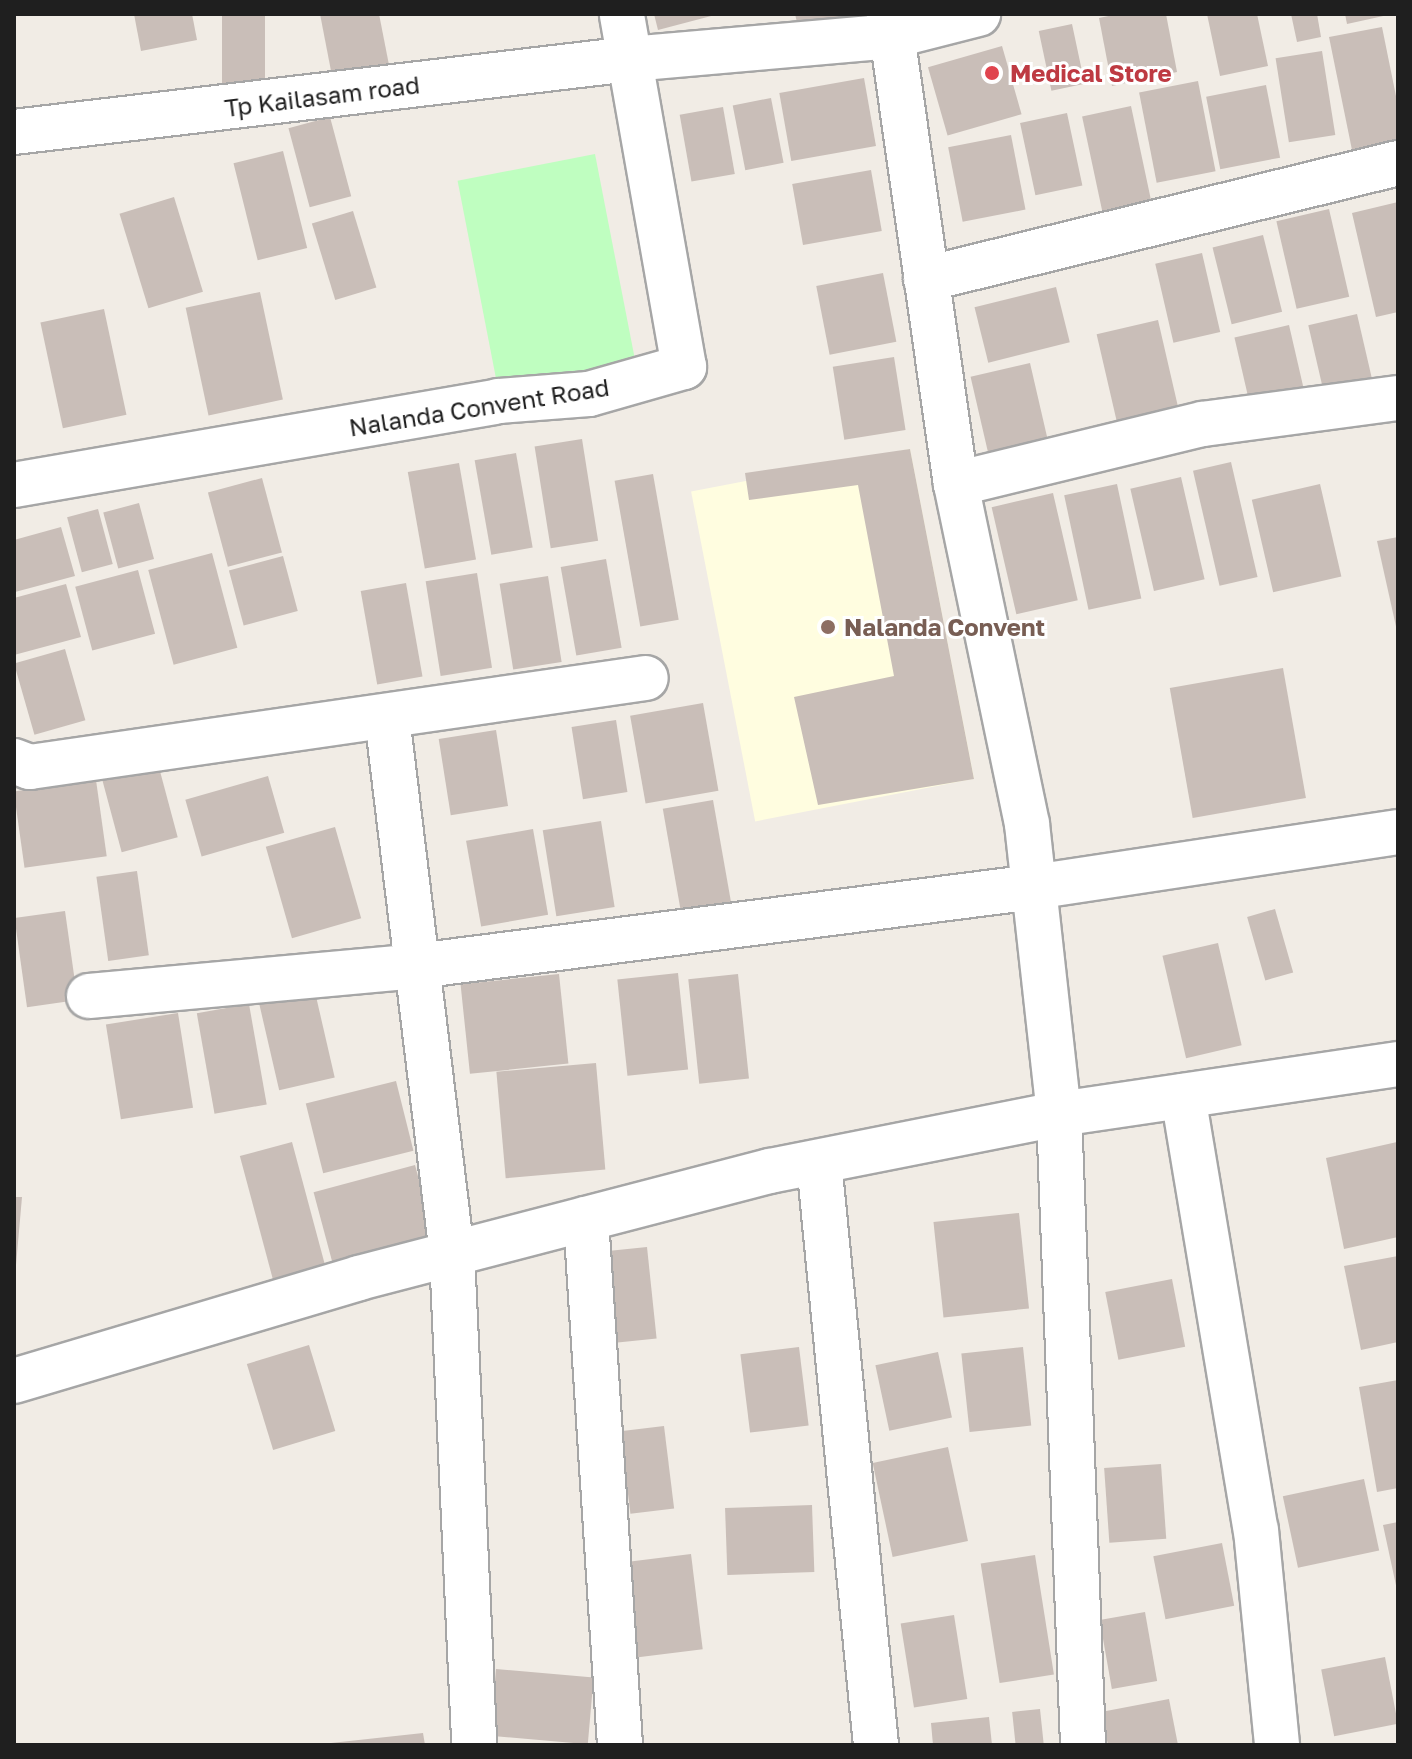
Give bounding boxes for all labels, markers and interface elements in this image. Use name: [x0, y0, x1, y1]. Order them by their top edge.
place label: Medical Store: [1010, 59, 1172, 87]
marker: Medical Store: [981, 62, 1003, 84]
street label: Tp Kailasam road: [223, 70, 421, 122]
street label: Nalanda Convent Road: [347, 372, 611, 442]
place label: Nalanda Convent: [844, 613, 1045, 641]
marker: Nalanda Convent: [819, 618, 837, 636]

